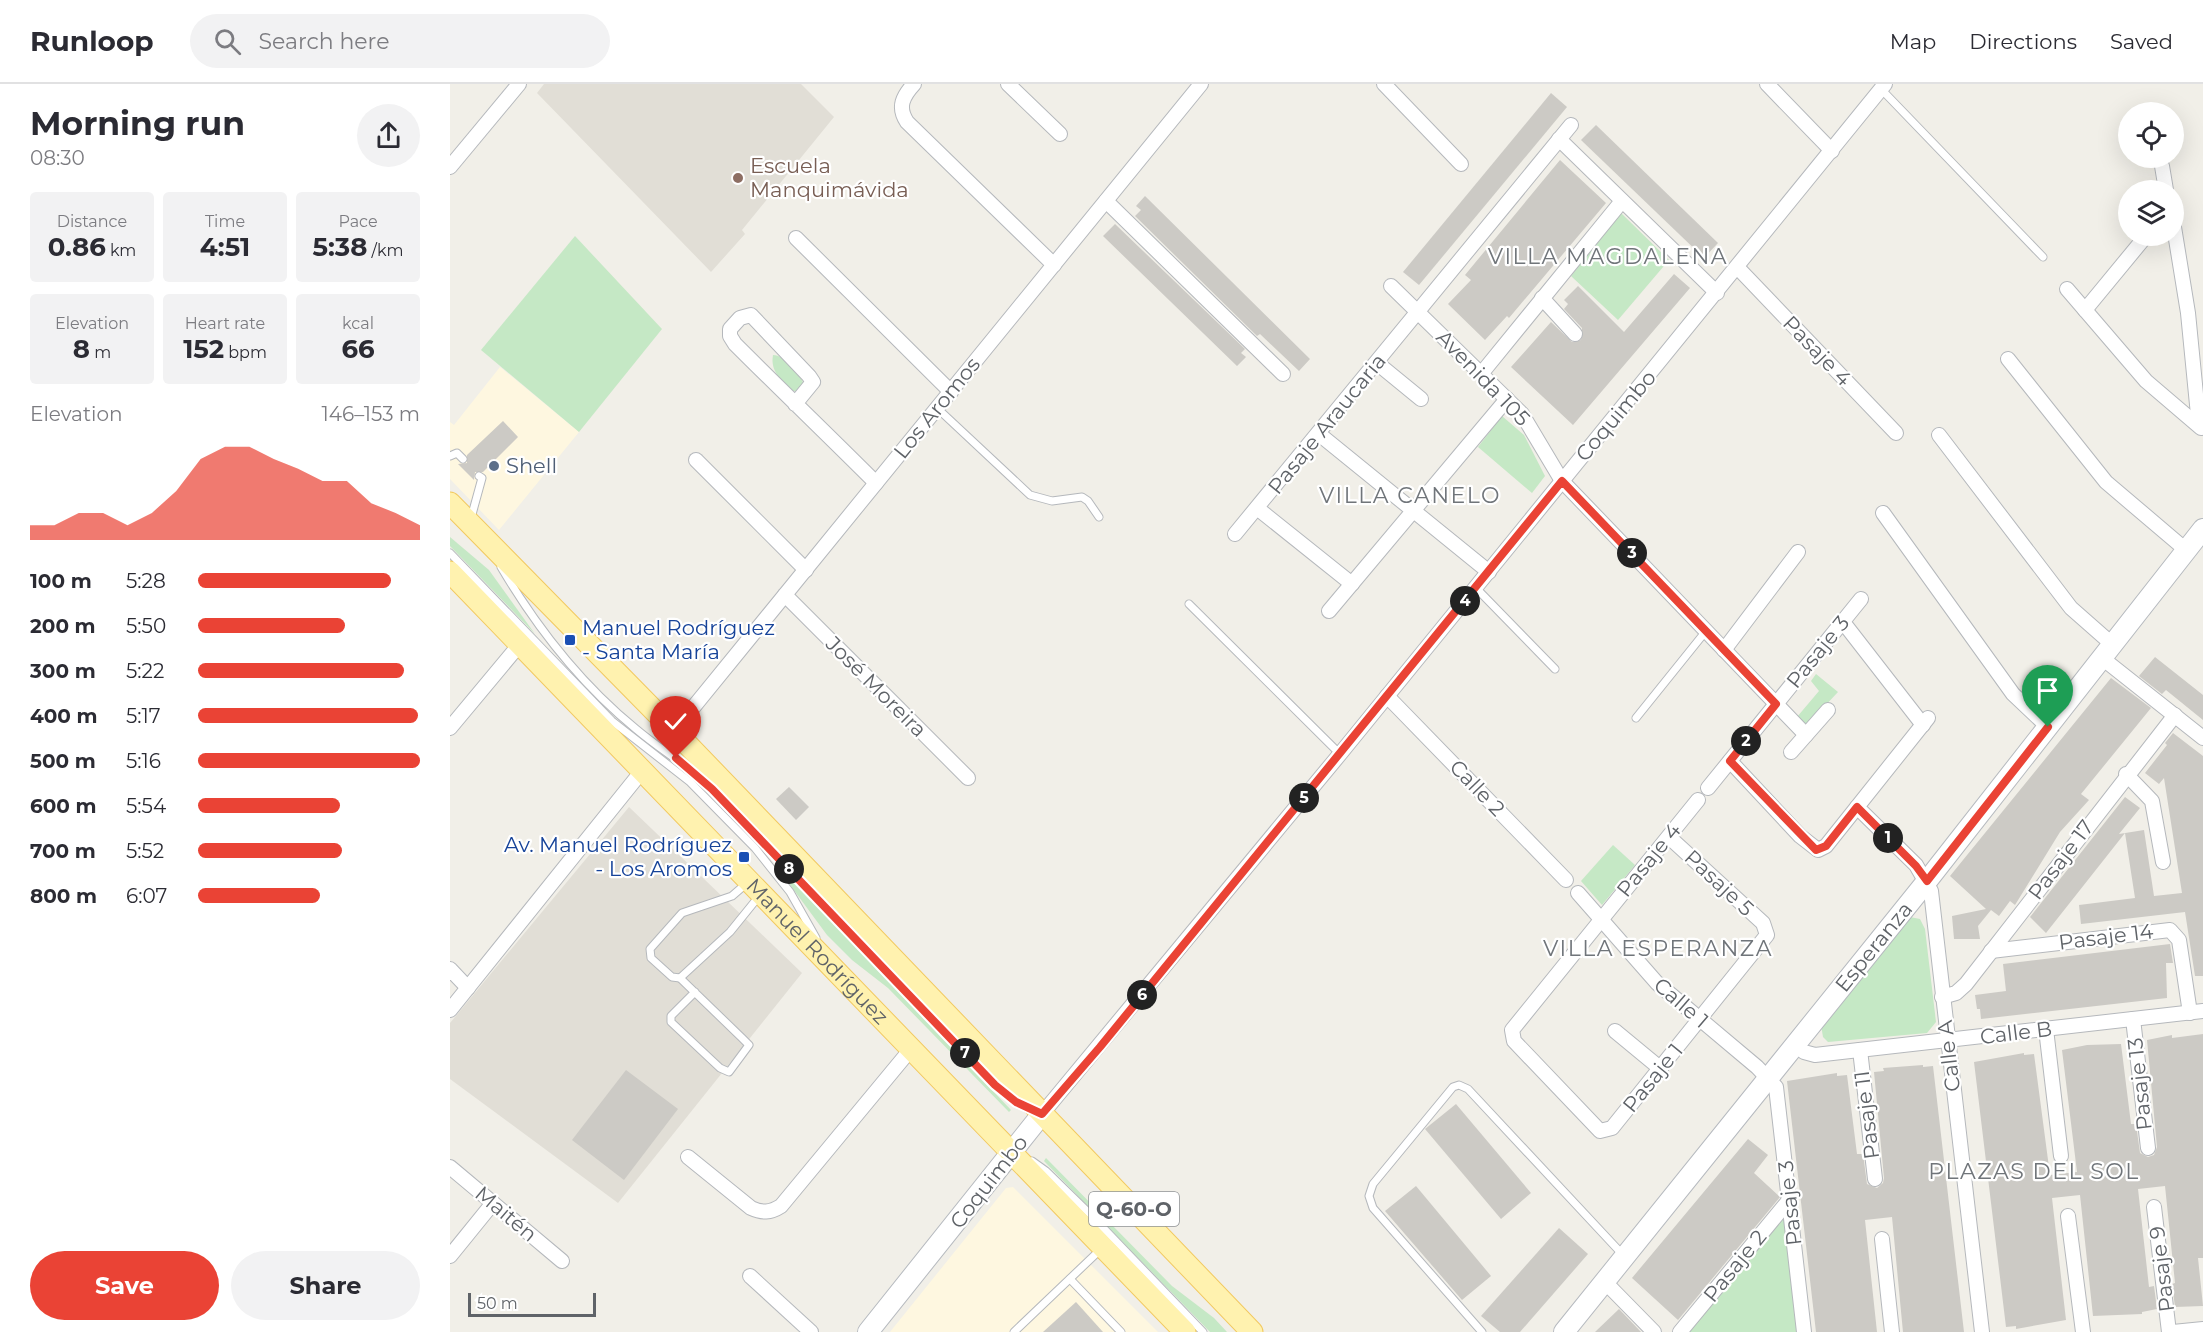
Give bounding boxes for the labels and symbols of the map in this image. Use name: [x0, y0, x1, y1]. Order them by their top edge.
place label: Escuela Manquimávida: [750, 153, 909, 202]
marker: Escuela Manquimávida: [731, 171, 745, 185]
district label: VILLA MAGDALENA: [1488, 243, 1728, 270]
street label: Pasaje 4: [1778, 310, 1857, 391]
street label: Avenida 105: [1431, 325, 1535, 431]
street label: Pasaje Araucaria: [1262, 348, 1391, 499]
street label: Los Aromos: [888, 352, 985, 463]
street label: Coquimbo: [1570, 365, 1661, 466]
place label: Shell: [506, 453, 557, 478]
marker: Shell: [487, 459, 501, 473]
district label: VILLA CANELO: [1319, 482, 1501, 509]
pin: 3: [1617, 538, 1647, 568]
pin: 4: [1450, 586, 1480, 616]
street label: Pasaje 3: [1781, 611, 1854, 693]
place label: Manuel Rodríguez - Santa María: [582, 615, 775, 664]
street label: José Moreira: [820, 631, 932, 742]
marker: Manuel Rodríguez - Santa María: [563, 633, 577, 647]
pin: [2022, 665, 2073, 727]
pin: [650, 696, 701, 758]
pin: 2: [1731, 726, 1761, 756]
street label: Calle 2: [1445, 754, 1510, 821]
pin: 5: [1289, 783, 1319, 813]
street label: Pasaje 17: [2022, 815, 2099, 905]
street label: Pasaje 4: [1611, 818, 1686, 902]
pin: 1: [1873, 823, 1903, 853]
place label: Av. Manuel Rodríguez - Los Aromos: [504, 832, 732, 881]
street label: Pasaje 5: [1680, 844, 1759, 921]
marker: Av. Manuel Rodríguez - Los Aromos: [737, 850, 751, 864]
pin: 8: [774, 854, 804, 884]
street label: Manuel Rodríguez: [741, 873, 893, 1029]
street label: Esperanza: [1830, 897, 1917, 997]
street label: Pasaje 14: [2057, 918, 2155, 955]
district label: VILLA ESPERANZA: [1543, 935, 1773, 962]
street label: Calle 1: [1649, 972, 1714, 1033]
pin: 6: [1127, 980, 1157, 1010]
street label: Calle B: [1978, 1016, 2053, 1049]
street label: Calle A: [1932, 1018, 1965, 1093]
street label: Pasaje 13: [2122, 1036, 2157, 1132]
pin: 7: [950, 1038, 980, 1068]
street label: Pasaje 1: [1617, 1038, 1688, 1117]
street label: Pasaje 11: [1849, 1069, 1884, 1161]
street label: Coquimbo: [945, 1130, 1033, 1233]
district label: PLAZAS DEL SOL: [1928, 1158, 2140, 1185]
street label: Pasaje 3: [1773, 1159, 1806, 1247]
street label: Maitén: [470, 1181, 542, 1247]
road number: Q-60-O: [1089, 1192, 1179, 1226]
street label: Pasaje 2: [1698, 1224, 1771, 1307]
street label: Pasaje 9: [2144, 1225, 2179, 1314]
scale bar: [468, 1290, 596, 1318]

